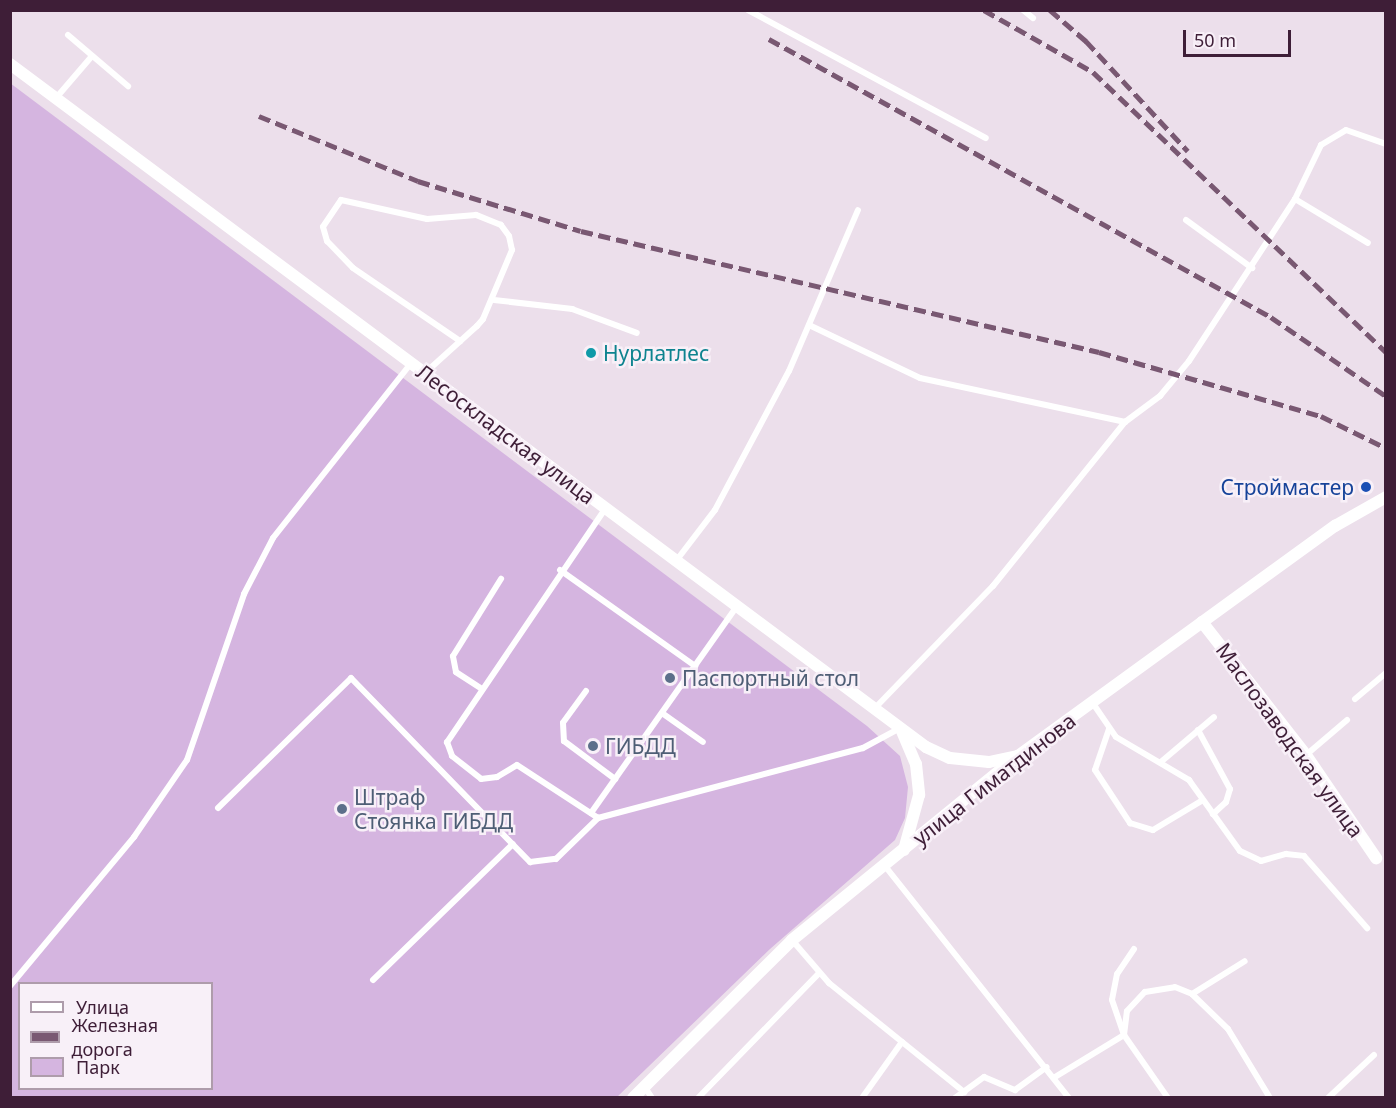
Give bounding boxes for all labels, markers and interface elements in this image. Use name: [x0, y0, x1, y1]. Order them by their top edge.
scale bar: [1186, 18, 1294, 56]
text: 50 m: [1194, 28, 1236, 52]
place label: Нурлатлес: [603, 340, 709, 366]
marker: Нурлатлес: [584, 346, 598, 360]
street label: Лесоскладская улица: [412, 359, 600, 509]
place label: Строймастер: [1220, 474, 1354, 500]
marker: Строймастер: [1359, 480, 1373, 494]
street label: Маслозаводская улица: [1211, 638, 1369, 842]
place label: Паспортный стол: [682, 665, 859, 691]
marker: Паспортный стол: [663, 671, 677, 685]
street label: улица Гиматдинова: [908, 708, 1080, 850]
place label: ГИБДД: [605, 733, 676, 759]
marker: ГИБДД: [586, 739, 600, 753]
place label: Штраф Стоянка ГИБДД: [354, 784, 513, 834]
marker: Штраф Стоянка ГИБДД: [335, 802, 349, 816]
legend: [18, 982, 213, 1090]
text: Улица: [76, 995, 129, 1019]
text: Железная дорога: [72, 1013, 158, 1061]
text: Парк: [76, 1055, 120, 1079]

